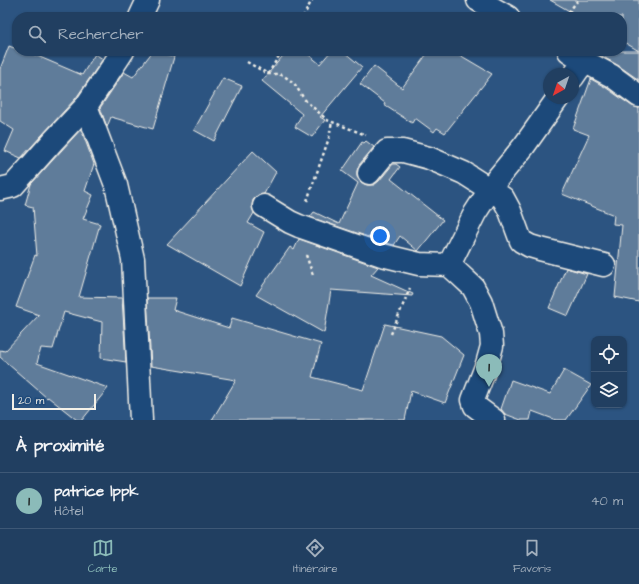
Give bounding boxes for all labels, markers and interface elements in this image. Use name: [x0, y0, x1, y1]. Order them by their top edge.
search box: [12, 12, 627, 56]
icon: search: [26, 23, 48, 45]
text: Rechercher: [58, 24, 143, 45]
north arrow: [543, 68, 579, 104]
your location: [370, 226, 390, 246]
map controls: [591, 336, 627, 408]
button: locate: [591, 336, 627, 372]
pin: 1: [476, 354, 502, 387]
button: layers: [591, 372, 627, 408]
scale bar: [12, 392, 96, 411]
text: 20 m: [18, 393, 44, 408]
text: À proximité: [16, 434, 105, 458]
text: patrice lppk: [54, 481, 138, 502]
text: 1: [28, 492, 30, 510]
text: 40 m: [591, 492, 623, 510]
text: Hôtel: [54, 502, 84, 520]
tab: Carte: [88, 537, 118, 576]
tab: Itinéraire: [293, 537, 338, 576]
tab: Favoris: [513, 537, 551, 576]

